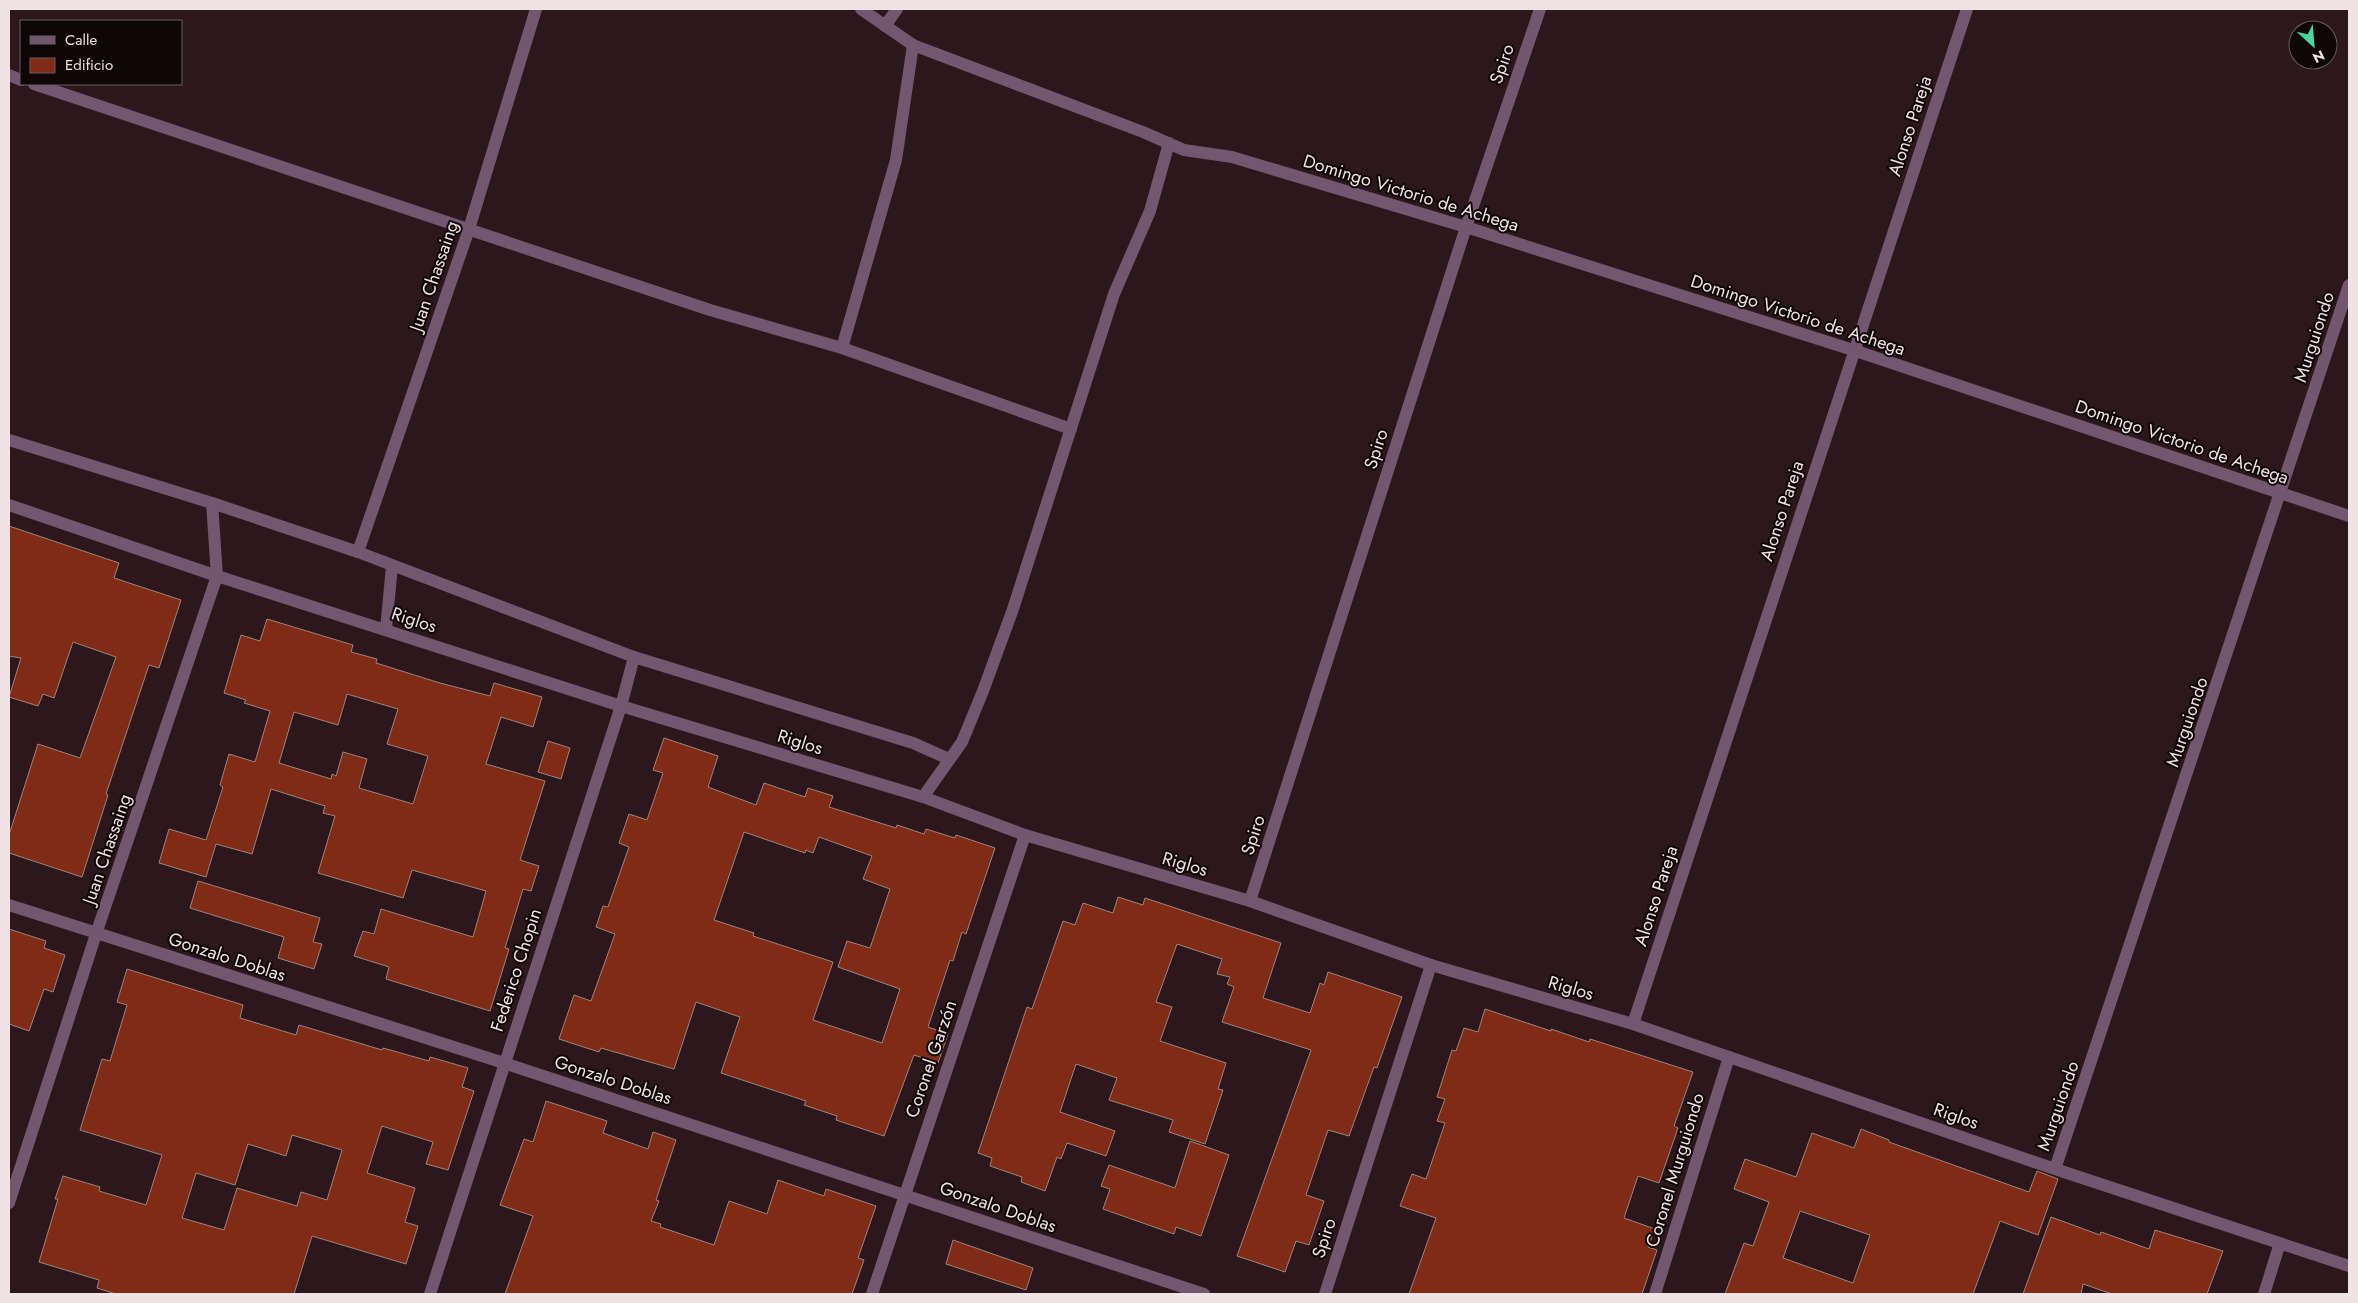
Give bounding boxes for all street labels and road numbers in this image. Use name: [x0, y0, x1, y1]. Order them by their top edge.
street label: Spiro: [1483, 40, 1521, 87]
street label: Alonso Pareja: [1882, 72, 1938, 180]
street label: Domingo Victorio de Achega: [1300, 148, 1522, 238]
street label: Juan Chassaing: [402, 217, 465, 337]
street label: Domingo Victorio de Achega: [1687, 268, 1909, 362]
street label: Murguiondo: [2287, 288, 2341, 386]
street label: Domingo Victorio de Achega: [2072, 393, 2292, 491]
street label: Spiro: [1357, 426, 1395, 472]
street label: Alonso Pareja: [1754, 457, 1810, 565]
street label: Riglos: [388, 600, 440, 640]
street label: Murguiondo: [2159, 673, 2215, 771]
street label: Riglos: [774, 723, 826, 761]
street label: Juan Chassaing: [75, 790, 138, 910]
street label: Spiro: [1234, 812, 1272, 858]
street label: Alonso Pareja: [1628, 842, 1684, 950]
street label: Riglos: [1159, 845, 1211, 883]
street label: Federico Chopin: [484, 905, 548, 1035]
street label: Gonzalo Doblas: [165, 926, 289, 988]
street label: Riglos: [1545, 969, 1597, 1007]
street label: Coronel Garzón: [899, 997, 963, 1121]
street label: Gonzalo Doblas: [551, 1049, 675, 1111]
street label: Murguiondo: [2030, 1057, 2086, 1155]
street label: Coronel Murguiondo: [1639, 1090, 1711, 1250]
street label: Riglos: [1930, 1096, 1982, 1136]
street label: Gonzalo Doblas: [936, 1175, 1060, 1239]
street label: Spiro: [1305, 1215, 1343, 1261]

